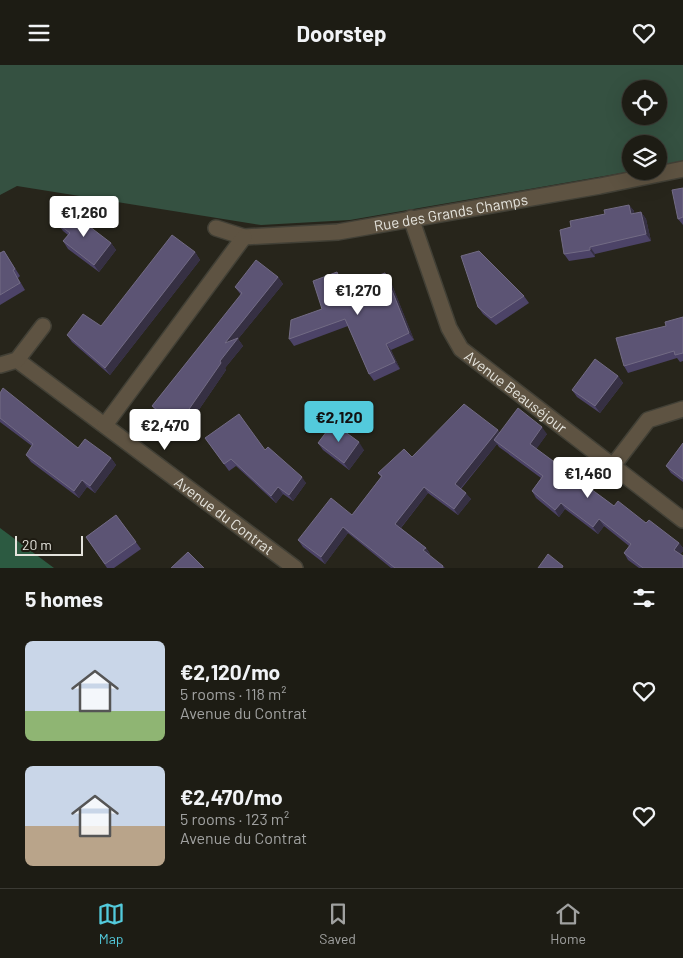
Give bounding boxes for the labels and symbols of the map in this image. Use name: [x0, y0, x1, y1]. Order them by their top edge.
street label: Rue des Grands Champs: [372, 190, 529, 235]
pin: €1,260: [43, 195, 125, 238]
pin: €1,270: [317, 273, 399, 316]
street label: Avenue Beauséjour: [461, 346, 571, 437]
pin: €2,120: [298, 401, 380, 443]
pin: €2,470: [124, 409, 206, 451]
pin: €1,460: [547, 457, 629, 499]
street label: Avenue du Contrat: [171, 472, 278, 558]
scale bar: [15, 533, 82, 556]

